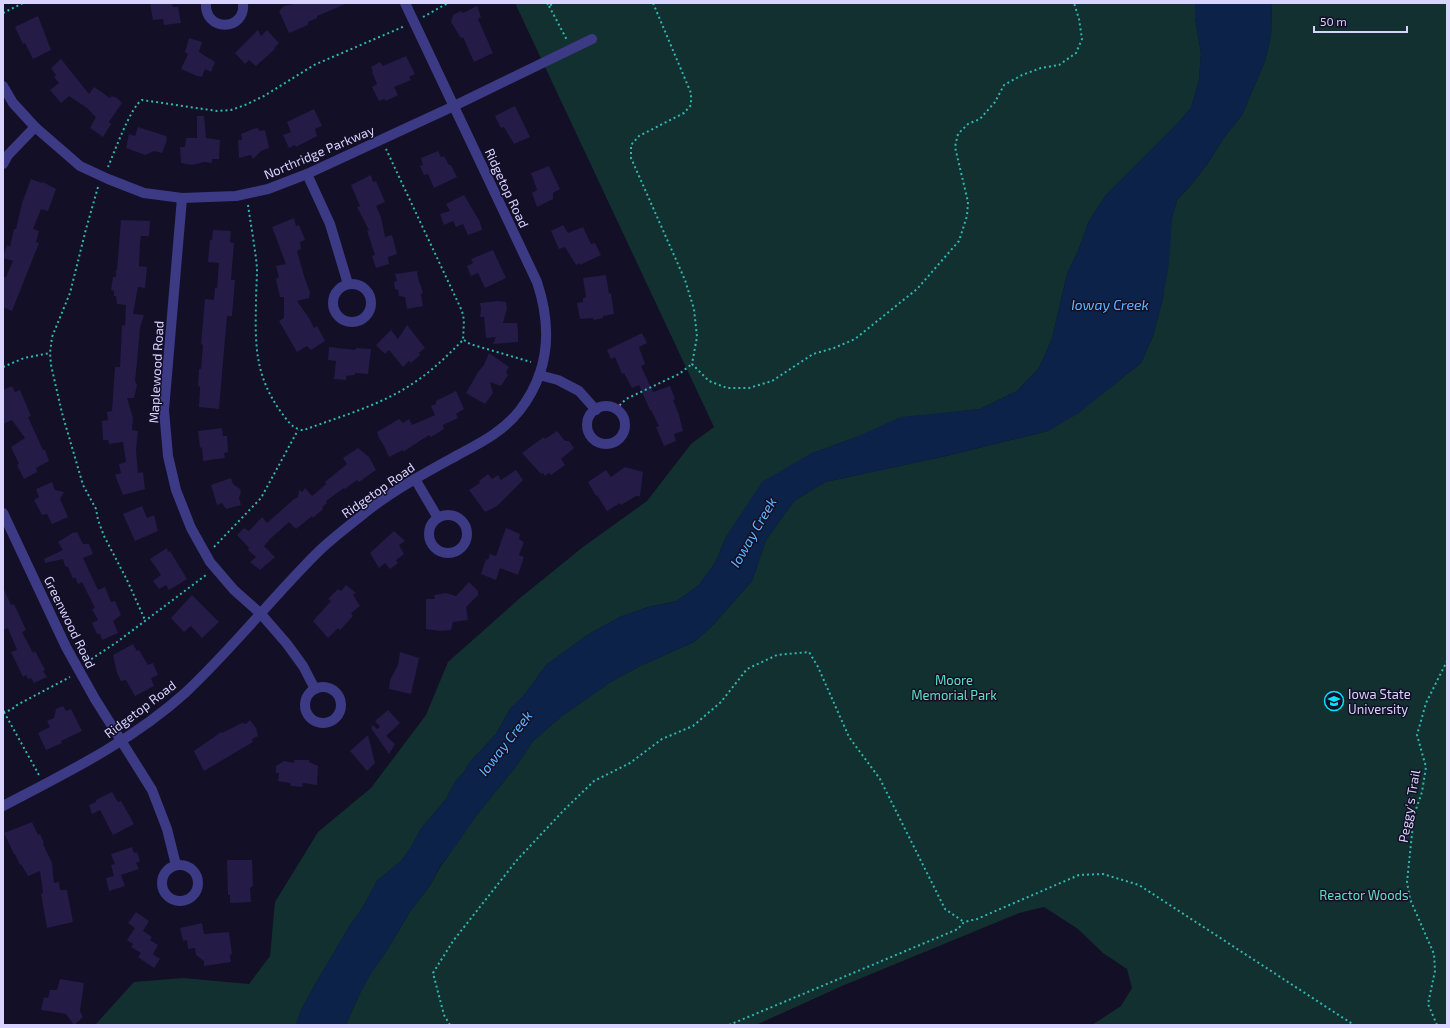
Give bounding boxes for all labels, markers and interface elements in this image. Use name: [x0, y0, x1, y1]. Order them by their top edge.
scale bar: [1314, 8, 1407, 34]
text: 50 m: [1320, 14, 1347, 28]
street label: Northridge Parkway: [261, 121, 377, 183]
street label: Ridgetop Road: [482, 146, 532, 230]
water label: Ioway Creek: [1071, 296, 1149, 313]
street label: Maplewood Road: [145, 320, 167, 424]
street label: Ridgetop Road: [338, 459, 418, 521]
water label: Ioway Creek: [726, 494, 780, 570]
street label: Greenwood Road: [41, 573, 99, 671]
park label: Moore Memorial Park: [911, 672, 997, 703]
street label: Ridgetop Road: [101, 677, 179, 741]
place label: Iowa State University: [1348, 686, 1411, 717]
school or university icon: Iowa State University: [1323, 690, 1345, 712]
water label: Ioway Creek: [474, 707, 536, 779]
street label: Peggy's Trail: [1395, 768, 1423, 844]
park label: Reactor Woods: [1319, 887, 1409, 903]

